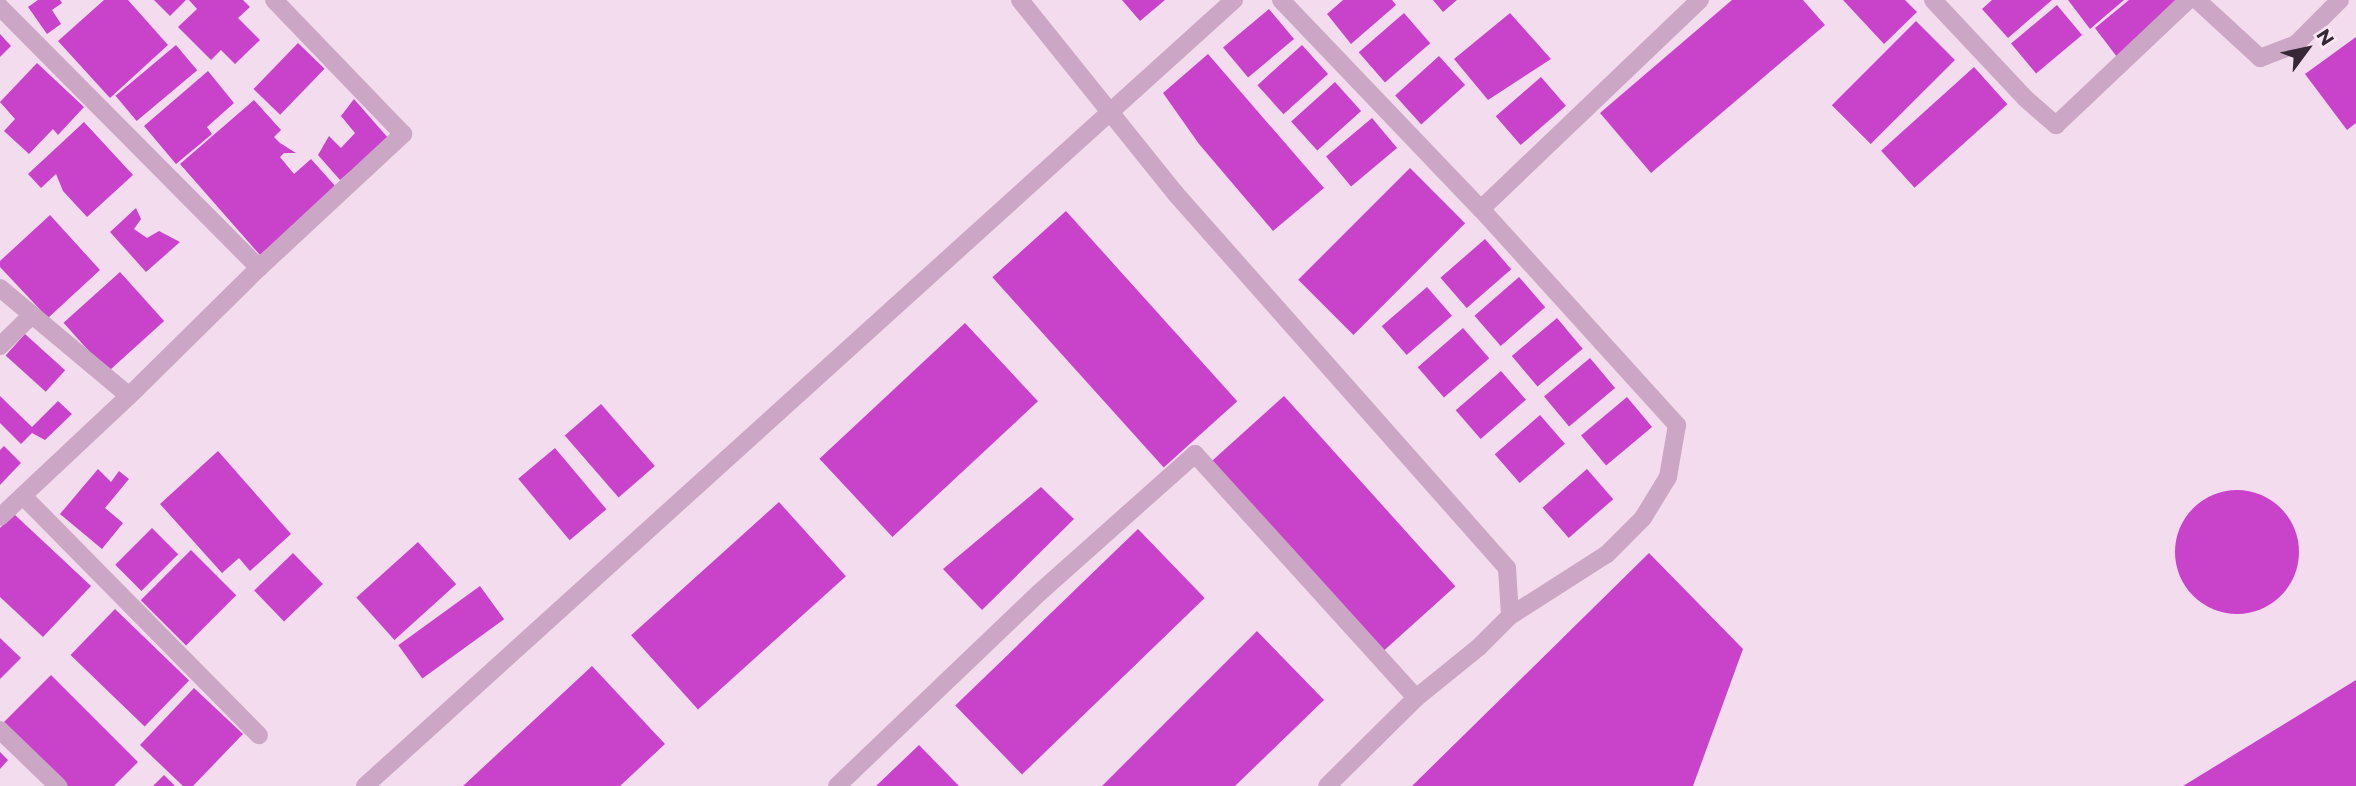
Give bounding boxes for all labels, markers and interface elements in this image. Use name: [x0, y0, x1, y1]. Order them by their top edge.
north arrow: [2272, 14, 2342, 84]
text: N: [2311, 25, 2339, 50]

